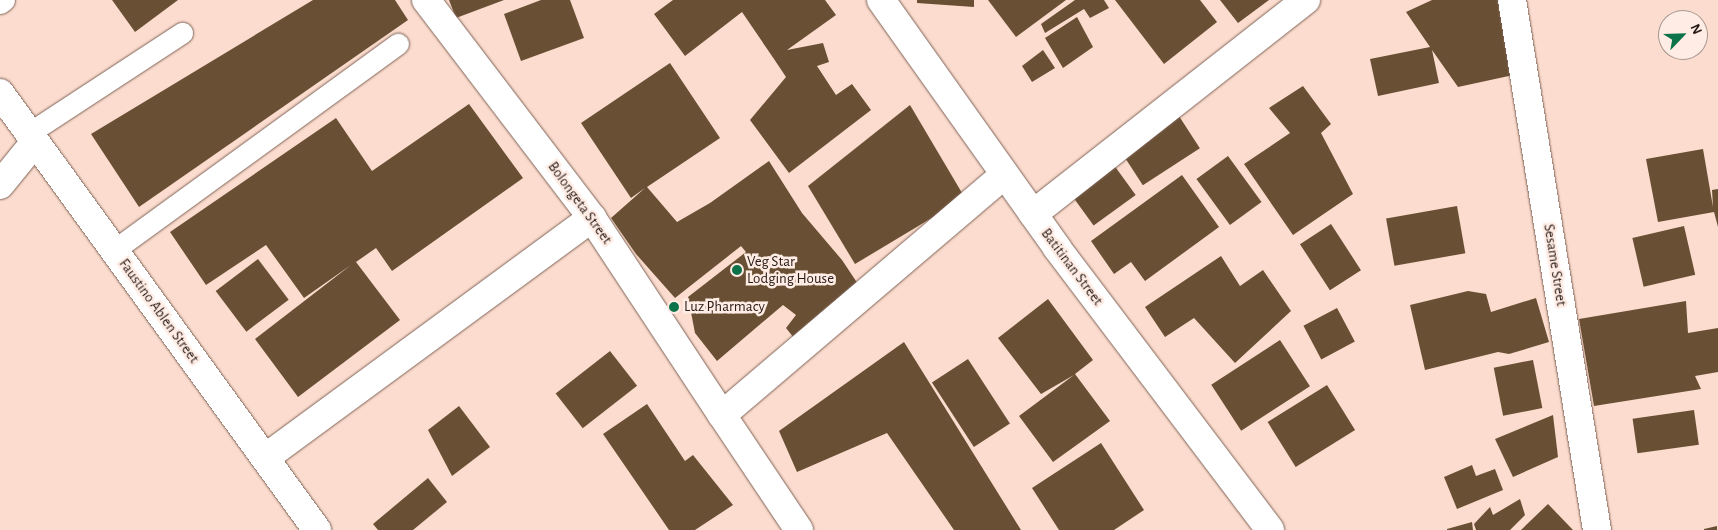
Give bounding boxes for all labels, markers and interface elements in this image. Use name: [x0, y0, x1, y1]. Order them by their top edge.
north arrow: [1658, 10, 1708, 60]
text: N: [1687, 22, 1704, 37]
street label: Bolongeta Street: [544, 158, 616, 248]
street label: Sesame Street: [1540, 223, 1570, 307]
street label: Batitinan Street: [1037, 225, 1107, 309]
place label: Veg Star Lodging House: [747, 252, 834, 287]
street label: Faustino Ablen Street: [115, 255, 203, 367]
marker: Veg Star Lodging House: [731, 264, 743, 276]
place label: Luz Pharmacy: [684, 298, 765, 316]
marker: Luz Pharmacy: [668, 301, 680, 313]

